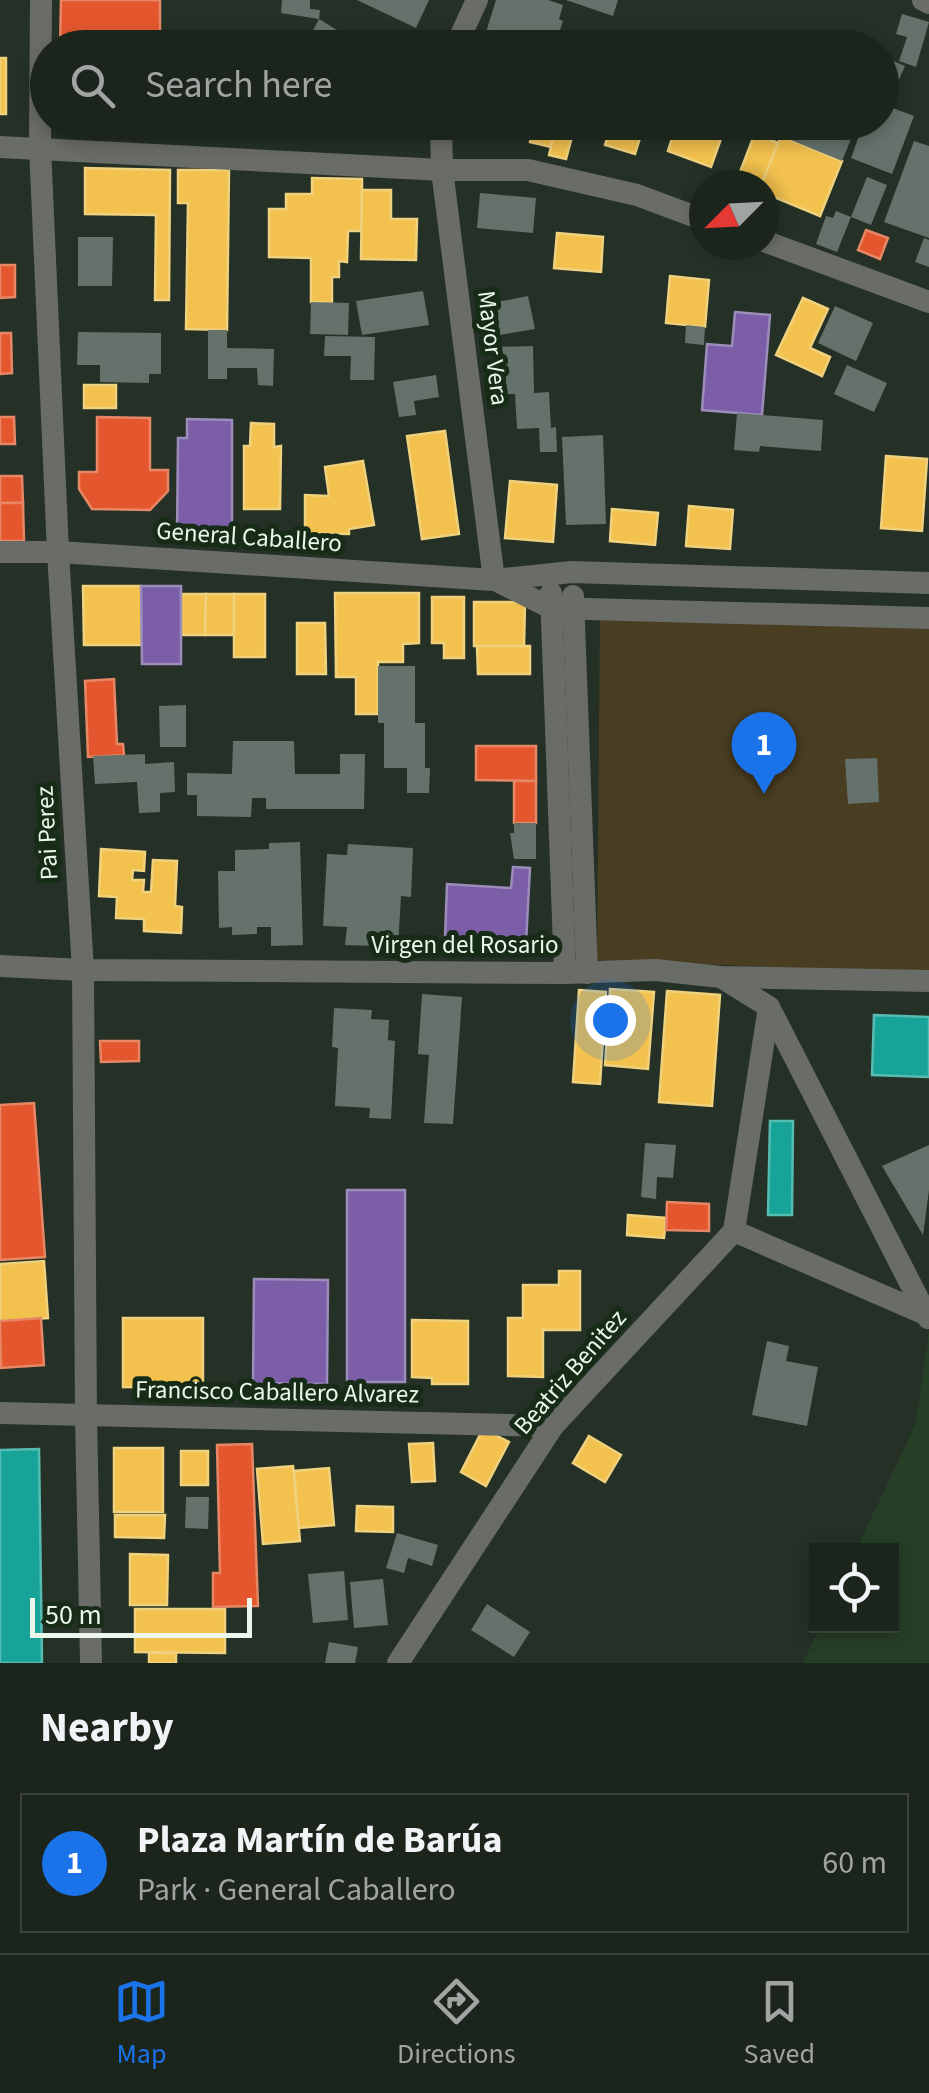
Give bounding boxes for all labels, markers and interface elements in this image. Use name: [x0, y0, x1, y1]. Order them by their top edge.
search box: [30, 30, 899, 140]
icon: search: [65, 58, 120, 113]
text: Search here: [145, 58, 332, 112]
north arrow: [689, 170, 779, 260]
street label: Mayor Vera: [468, 289, 518, 407]
street label: General Caballero: [155, 513, 343, 561]
pin: 1: [732, 712, 796, 794]
street label: Pai Perez: [27, 785, 67, 881]
street label: Virgen del Rosario: [371, 927, 559, 963]
your location: [585, 995, 636, 1046]
street label: Beatriz Benitez: [505, 1301, 635, 1443]
street label: Francisco Caballero Alvarez: [135, 1372, 419, 1412]
map controls: [809, 1543, 899, 1633]
button: locate: [809, 1543, 899, 1633]
scale bar: [30, 1593, 252, 1638]
text: 50 m: [45, 1595, 102, 1635]
text: Nearby: [40, 1698, 174, 1758]
text: Plaza Martín de Barúa: [137, 1813, 502, 1867]
text: 1: [66, 1840, 83, 1886]
text: 60 m: [822, 1840, 887, 1886]
text: Park · General Caballero: [137, 1867, 456, 1913]
tab: Map: [114, 1974, 169, 2074]
tab: Directions: [397, 1974, 516, 2074]
tab: Saved: [744, 1974, 815, 2074]

